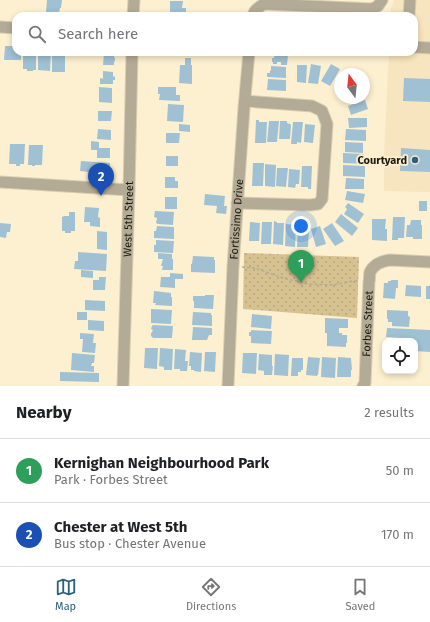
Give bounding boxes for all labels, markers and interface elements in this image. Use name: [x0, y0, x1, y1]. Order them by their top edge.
search box: [12, 12, 418, 56]
icon: search: [26, 23, 48, 45]
text: Search here: [58, 25, 138, 43]
north arrow: [334, 68, 370, 104]
place label: Courtyard: [357, 154, 407, 167]
marker: Courtyard: [410, 155, 420, 165]
pin: 2: [88, 163, 114, 196]
street label: Fortissimo Drive: [228, 179, 246, 260]
street label: West 5th Street: [121, 181, 136, 257]
your location: [291, 216, 311, 236]
pin: 1: [288, 250, 314, 283]
street label: Forbes Street: [360, 290, 376, 357]
map controls: [382, 338, 418, 374]
button: locate: [382, 338, 418, 374]
text: Nearby: [16, 402, 71, 423]
text: 2 results: [364, 405, 414, 420]
text: Kernighan Neighbourhood Park: [54, 454, 269, 472]
text: 1: [26, 463, 32, 478]
text: 50 m: [386, 463, 414, 478]
text: Park · Forbes Street: [54, 472, 168, 487]
text: Chester at West 5th: [54, 518, 187, 536]
text: 2: [26, 527, 32, 542]
text: 170 m: [381, 527, 414, 542]
text: Bus stop · Chester Avenue: [54, 536, 206, 551]
tab: Map: [55, 576, 77, 613]
tab: Directions: [186, 576, 236, 613]
tab: Saved: [346, 576, 375, 613]

